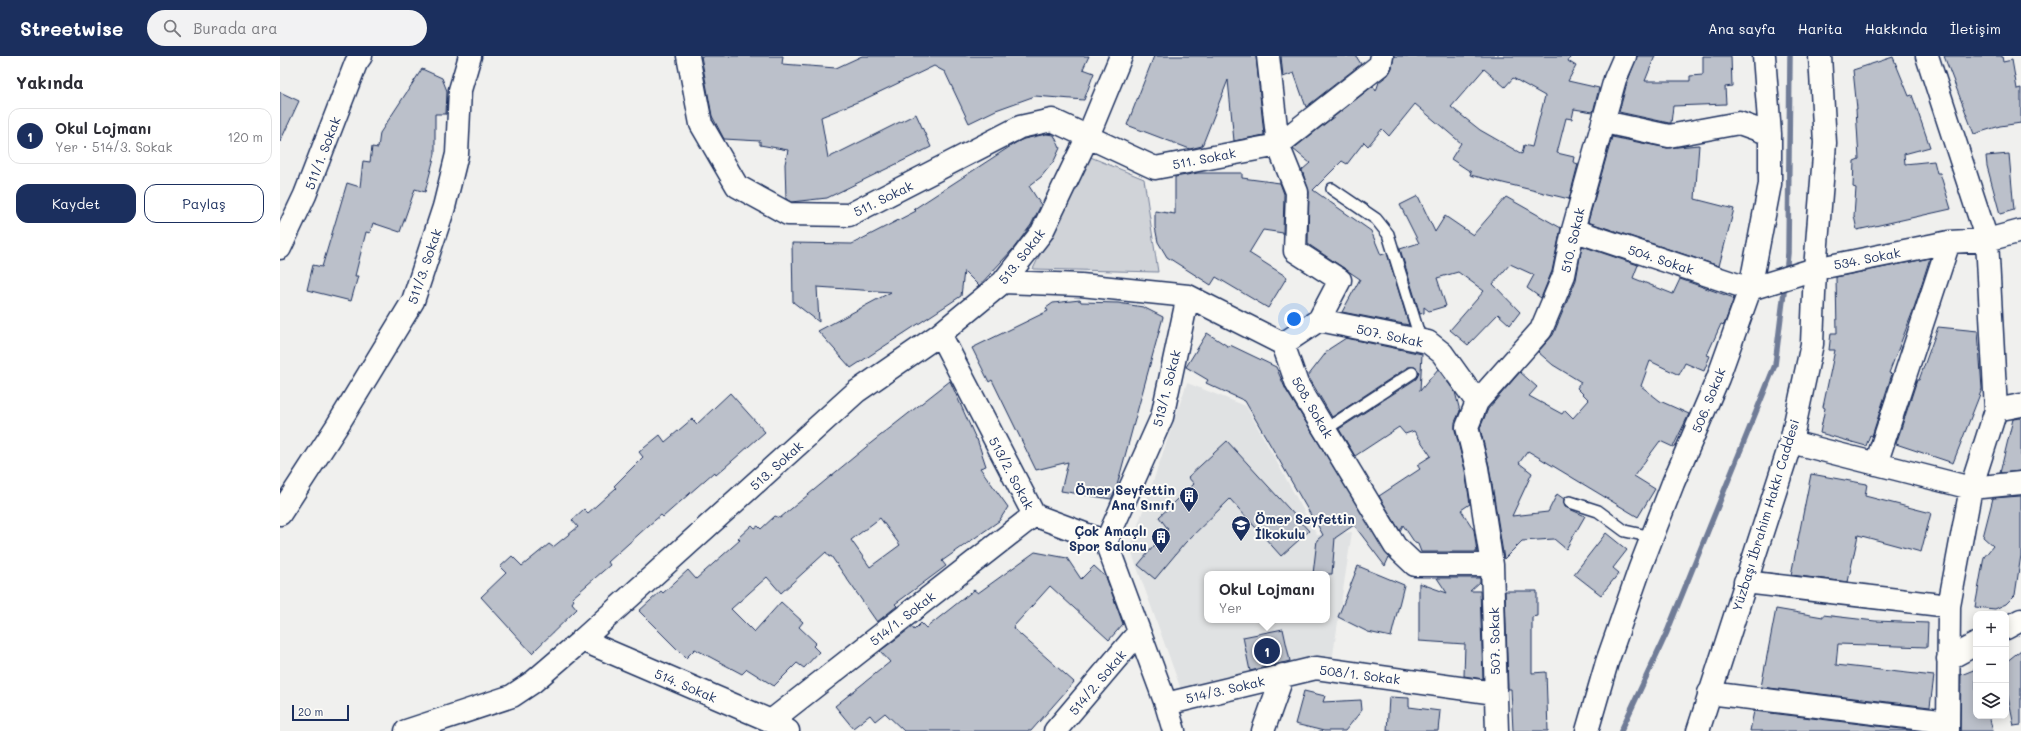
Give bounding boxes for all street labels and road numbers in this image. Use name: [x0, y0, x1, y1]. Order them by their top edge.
street label: 511/1. Sokak: [300, 114, 344, 192]
street label: 511. Sokak: [1171, 144, 1237, 172]
street label: 511. Sokak: [850, 176, 916, 220]
street label: 510. Sokak: [1556, 206, 1588, 274]
street label: 513. Sokak: [994, 225, 1048, 287]
street label: 511/3. Sokak: [403, 226, 445, 306]
street label: 504. Sokak: [1626, 240, 1696, 278]
street label: 534. Sokak: [1832, 243, 1902, 273]
street label: 507. Sokak: [1355, 320, 1425, 350]
street label: 513/1. Sokak: [1148, 348, 1184, 428]
street label: 506. Sokak: [1687, 365, 1729, 435]
street label: 508. Sokak: [1289, 373, 1338, 441]
street label: Yüzbaşı İbrahim Hakkı Caddesi: [1728, 417, 1802, 613]
street label: 513/2. Sokak: [986, 434, 1038, 512]
street label: 513. Sokak: [746, 437, 806, 493]
street label: 514/1. Sokak: [866, 587, 938, 649]
street label: 507. Sokak: [1485, 607, 1503, 675]
street label: 514/2. Sokak: [1065, 646, 1129, 718]
street label: 508/1. Sokak: [1319, 661, 1401, 687]
street label: 514. Sokak: [652, 664, 720, 706]
street label: 514/3. Sokak: [1184, 672, 1266, 706]

